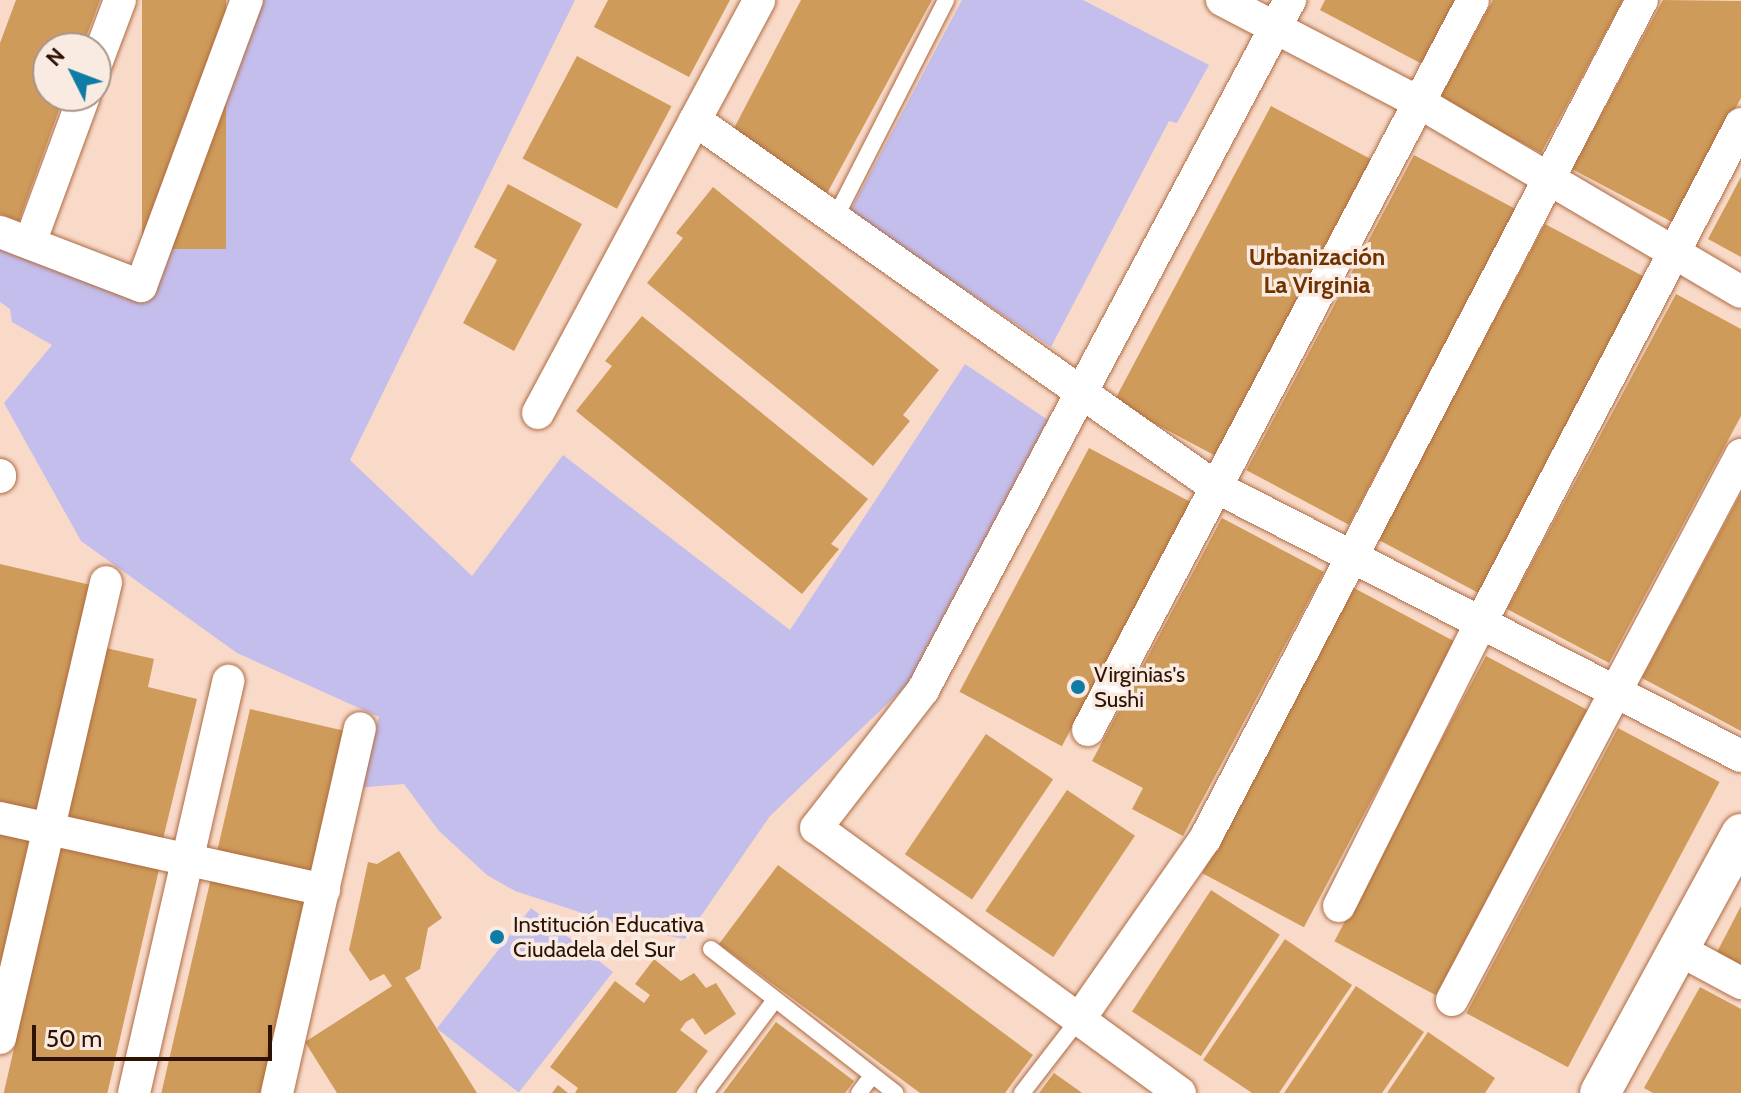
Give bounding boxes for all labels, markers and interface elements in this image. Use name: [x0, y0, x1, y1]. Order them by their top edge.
north arrow: [32, 32, 112, 112]
text: N: [40, 42, 71, 72]
district label: Urbanización La Virginia: [1249, 243, 1385, 299]
place label: Virginias's Sushi: [1094, 661, 1185, 712]
marker: Virginias's Sushi: [1069, 678, 1087, 696]
place label: Institución Educativa Ciudadela del Sur: [513, 911, 704, 962]
marker: Institución Educativa Ciudadela del Sur: [488, 928, 506, 946]
scale bar: [36, 1009, 276, 1059]
text: 50 m: [46, 1024, 102, 1053]

